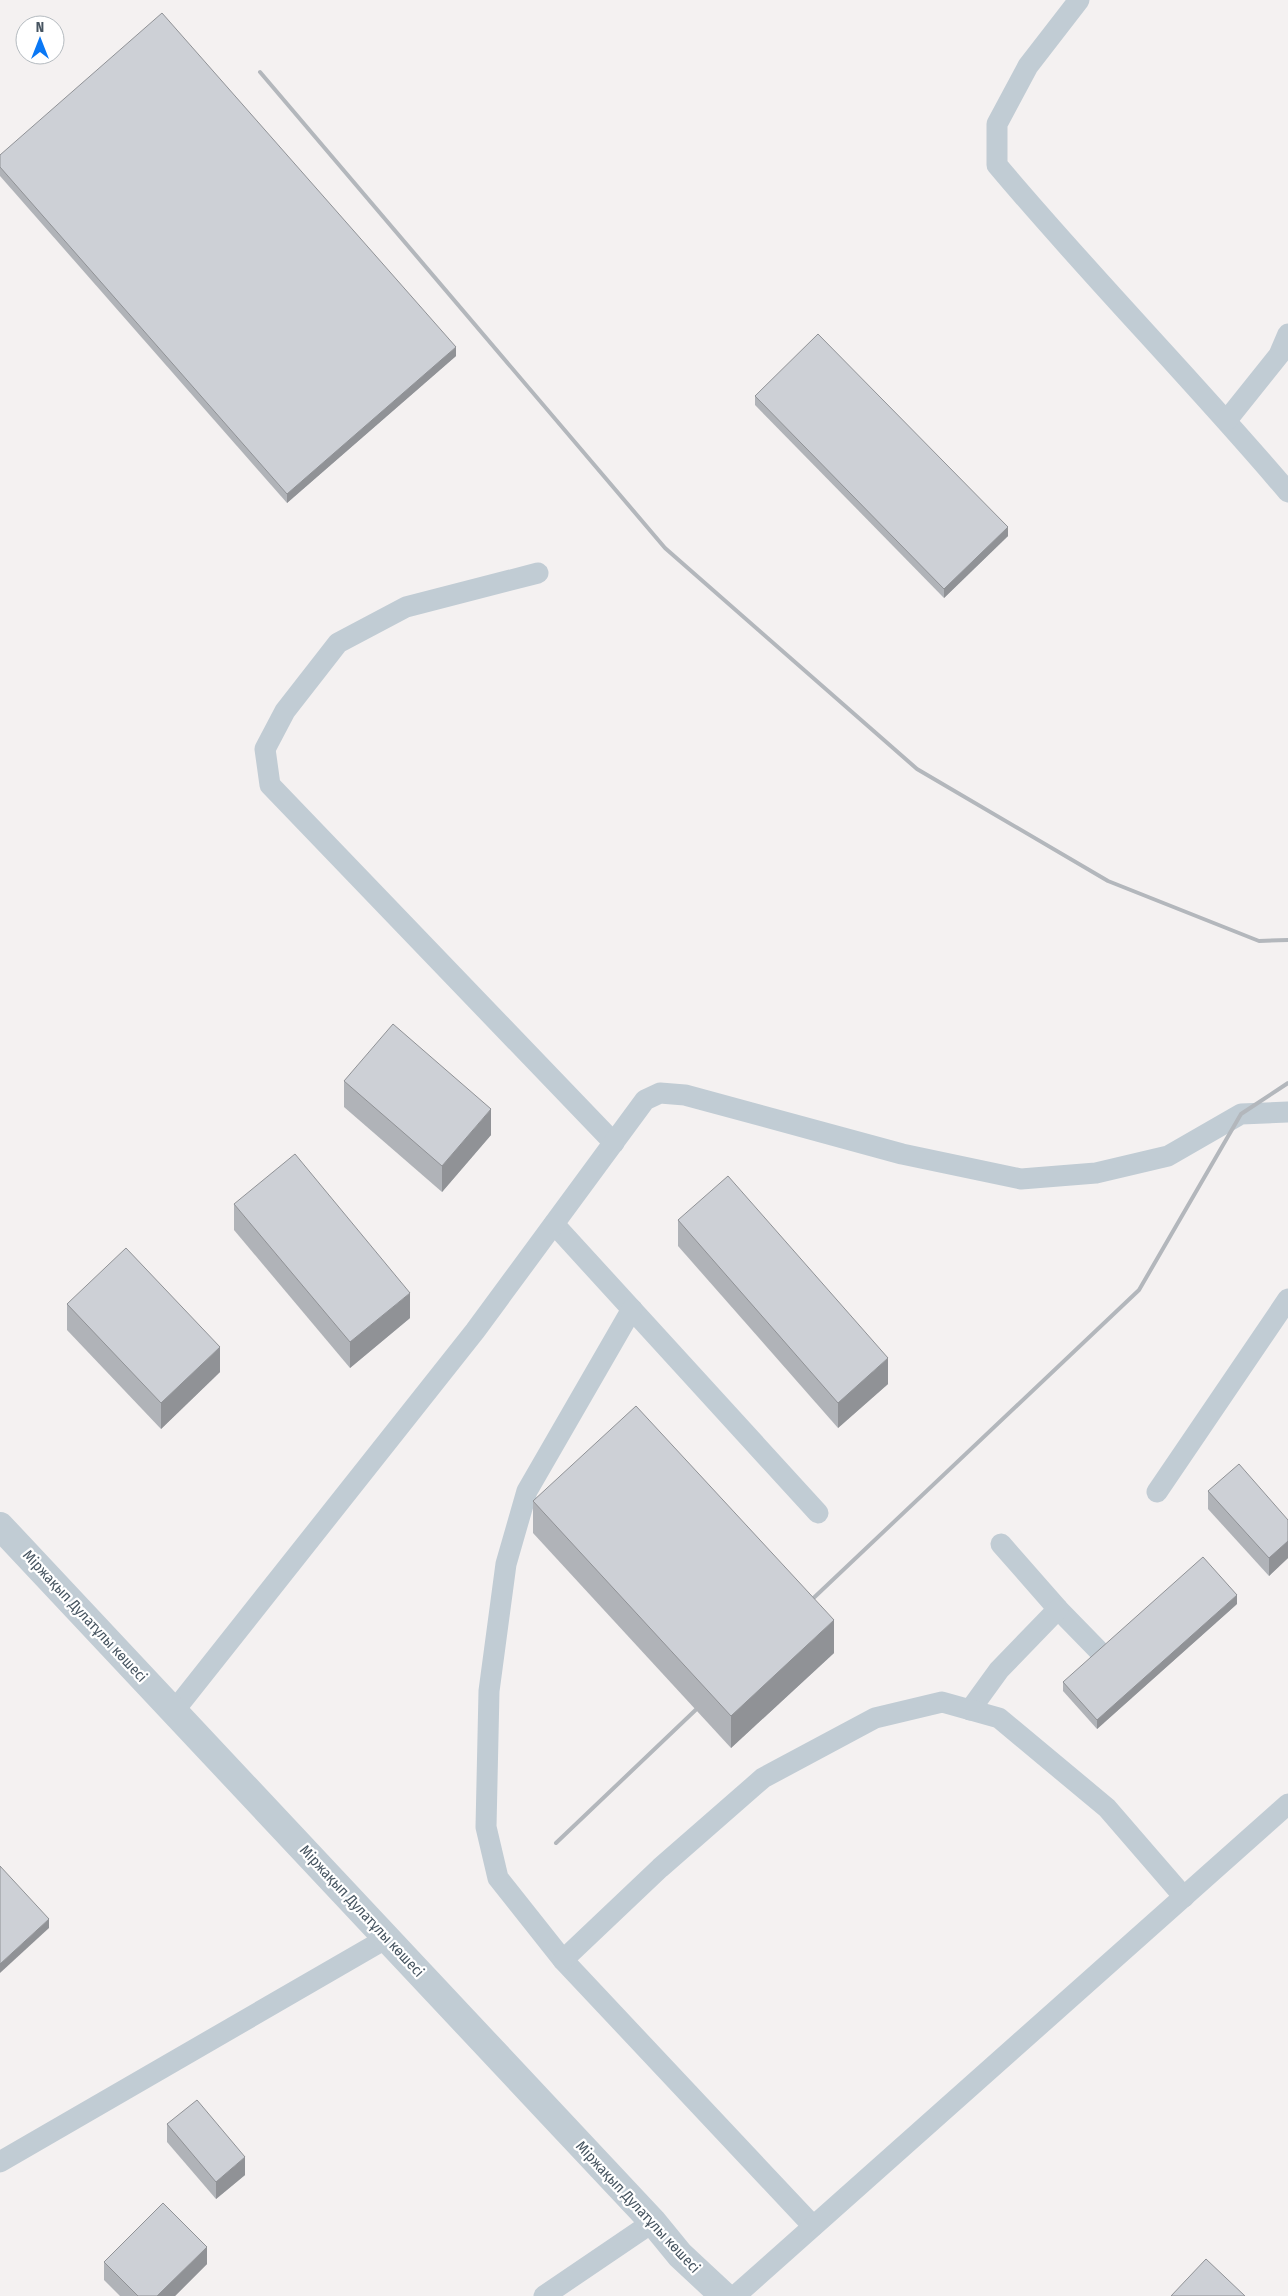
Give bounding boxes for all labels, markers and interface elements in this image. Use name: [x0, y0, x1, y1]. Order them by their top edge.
north arrow: [15, 15, 65, 65]
text: N: [36, 19, 44, 36]
street label: Міржақып Дулатұлы көшесі: [19, 1546, 151, 1686]
street label: Міржақып Дулатұлы көшесі: [296, 1841, 428, 1981]
street label: Міржақып Дулатұлы көшесі: [572, 2137, 704, 2277]

